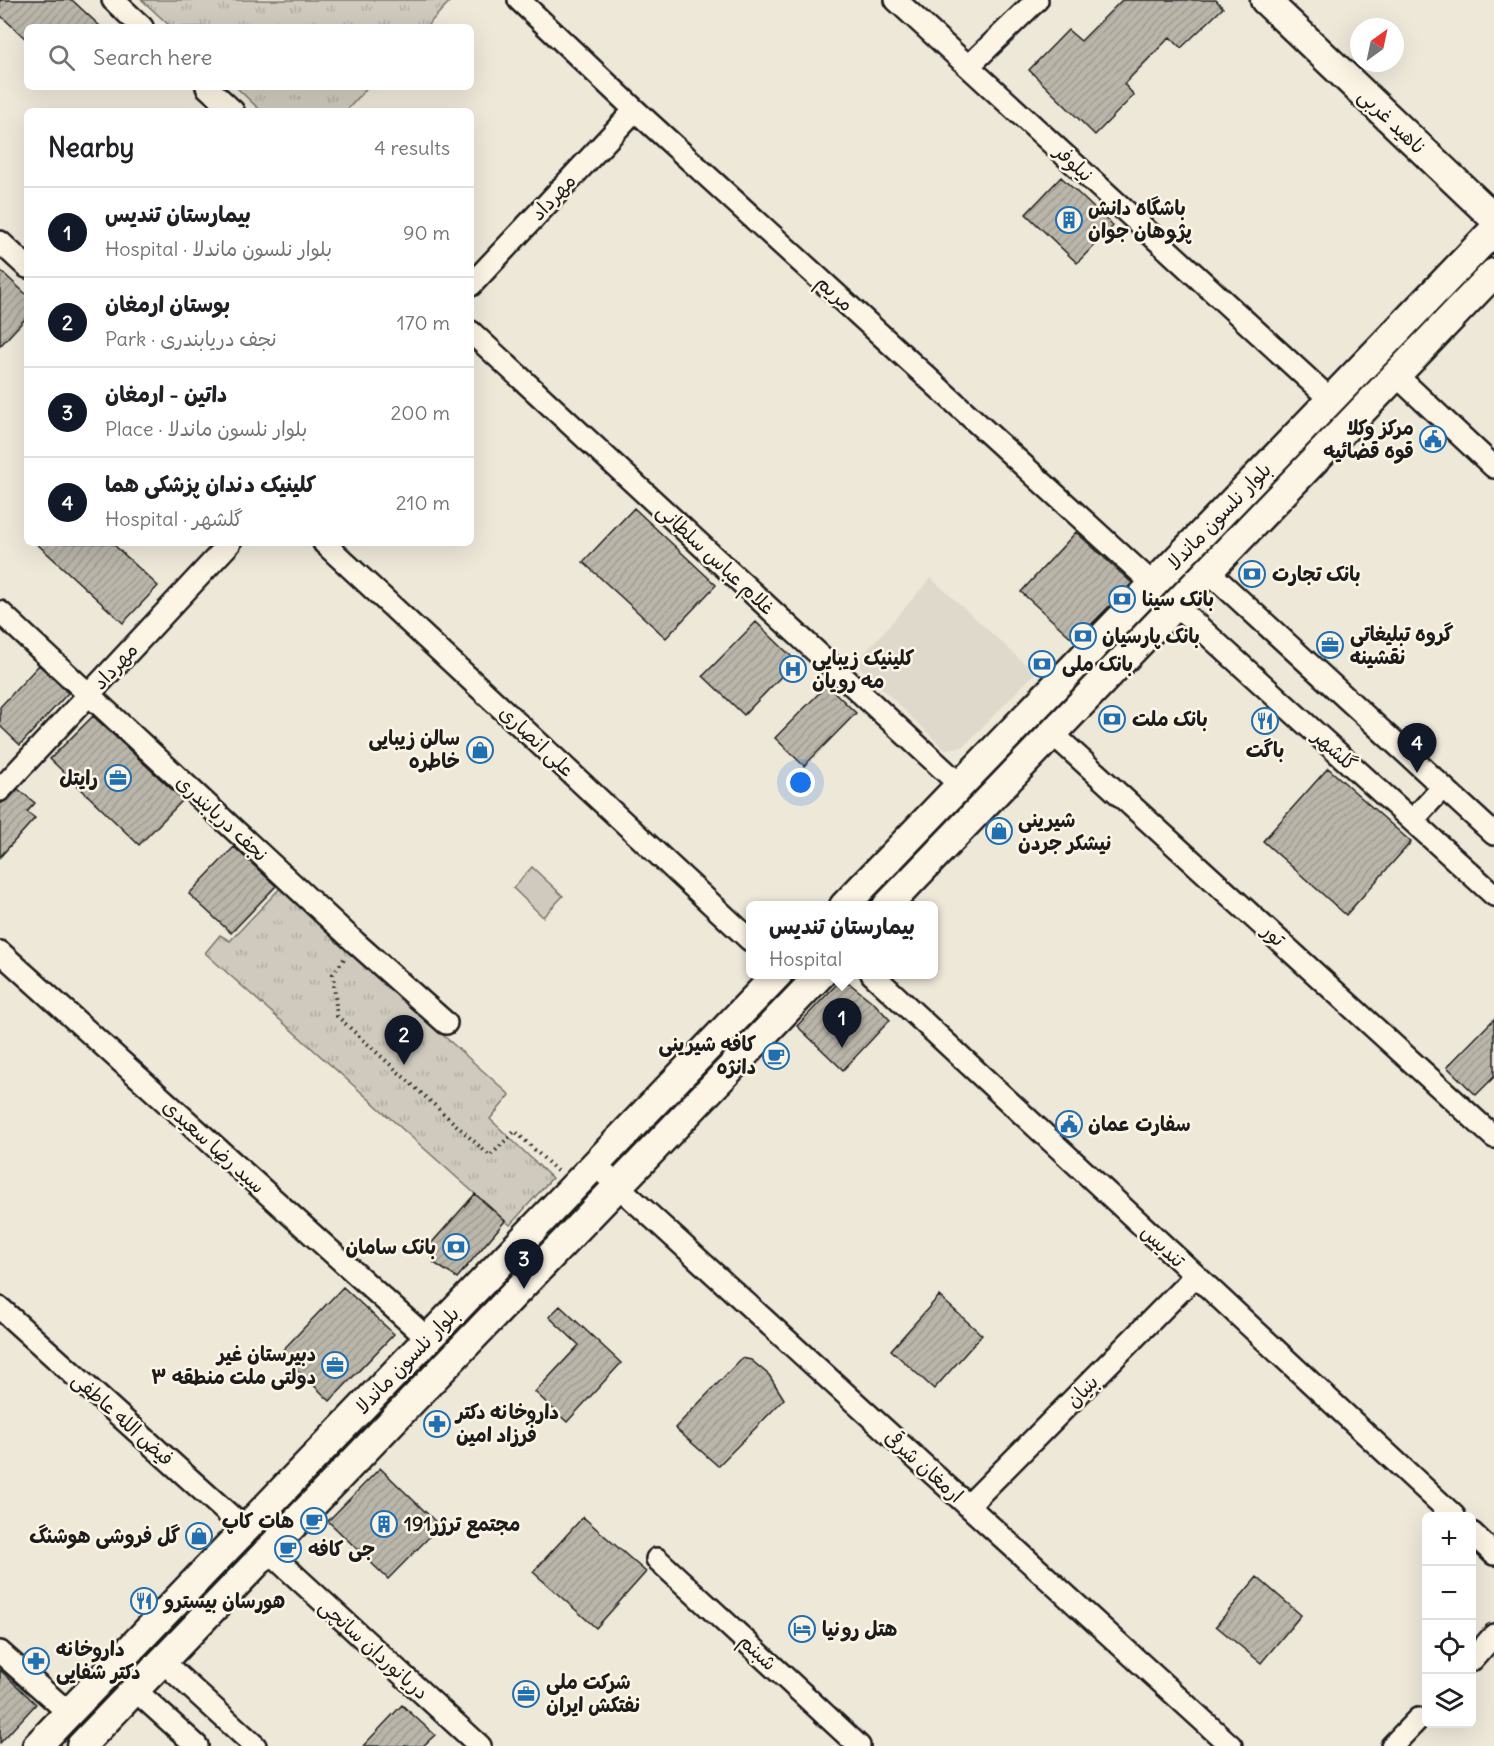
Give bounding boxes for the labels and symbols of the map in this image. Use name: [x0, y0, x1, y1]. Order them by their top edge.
north arrow: [1350, 18, 1404, 72]
street label: ناهید غربی: [1353, 83, 1431, 159]
street label: نیلوفر: [1047, 137, 1099, 188]
street label: مهرداد: [525, 168, 581, 225]
place label: باشگاه دانش پژوهان جوان: [1088, 195, 1192, 244]
building icon: باشگاه دانش پژوهان جوان: [1054, 205, 1084, 235]
street label: مریم: [809, 269, 859, 318]
place label: مرکز وکلا قوه قضائیه: [1323, 415, 1414, 464]
public building icon: مرکز وکلا قوه قضائیه: [1418, 424, 1448, 454]
street label: بلوار نلسون ماندلا: [1161, 457, 1276, 575]
street label: غلام عباس سلطانی: [650, 498, 781, 622]
bank icon: بانک تجارت: [1237, 559, 1267, 589]
place label: بانک تجارت: [1272, 561, 1361, 587]
bank icon: بانک سینا: [1107, 584, 1137, 614]
place label: بانک سینا: [1142, 586, 1214, 612]
bank icon: بانک پارسیان: [1068, 621, 1098, 651]
place label: گروه تبلیغاتی نقشینه: [1350, 621, 1453, 669]
place label: بانک پارسیان: [1102, 623, 1200, 649]
office icon: گروه تبلیغاتی نقشینه: [1315, 630, 1345, 660]
street label: مهرداد: [87, 637, 143, 694]
place label: کلینیک زیبایی مه رویان: [812, 645, 914, 694]
bank icon: بانک ملی: [1027, 649, 1057, 679]
place label: بانک ملی: [1062, 651, 1133, 677]
hospital icon: کلینیک زیبایی مه رویان: [778, 654, 808, 684]
street label: علی انصاری: [494, 700, 580, 782]
bank icon: بانک ملت: [1097, 704, 1127, 734]
place label: بانک ملت: [1132, 706, 1208, 732]
restaurant icon: باگت: [1250, 706, 1280, 736]
street label: گلشهر: [1307, 722, 1363, 776]
pin: 4: [1398, 724, 1436, 773]
place label: سالن زیبایی خاطره: [368, 725, 460, 773]
shop icon: سالن زیبایی خاطره: [465, 735, 495, 765]
place label: باگت: [1246, 737, 1284, 763]
office icon: رایتل: [103, 763, 133, 793]
place label: رایتل: [59, 765, 98, 790]
your location: [786, 768, 815, 797]
street label: نجف دریابندری: [171, 769, 273, 866]
place label: شیرینی نیشکر جردن: [1018, 807, 1111, 855]
shop icon: شیرینی نیشکر جردن: [984, 816, 1014, 846]
street label: تور: [1256, 916, 1291, 952]
pin: 1: [822, 998, 862, 1048]
pin: 2: [384, 1016, 424, 1065]
place label: کافه شیرینی دانژه: [659, 1031, 756, 1079]
cafe icon: کافه شیرینی دانژه: [761, 1041, 791, 1071]
street label: سید رضا سعیدی: [158, 1093, 271, 1198]
public building icon: سفارت عمان: [1054, 1109, 1084, 1139]
place label: سفارت عمان: [1088, 1111, 1191, 1136]
street label: تندیس: [1136, 1219, 1191, 1272]
bank icon: بانک سامان: [441, 1232, 471, 1262]
place label: بانک سامان: [346, 1234, 436, 1260]
pin: 3: [504, 1240, 544, 1289]
street label: بلوار نلسون ماندلا: [349, 1301, 464, 1419]
place label: دبیرستان غیر دولتی ملت منطقه ۳: [151, 1341, 316, 1390]
office icon: دبیرستان غیر دولتی ملت منطقه ۳: [320, 1350, 350, 1380]
street label: فیض الله عاطفی: [67, 1366, 179, 1472]
street label: بنیان: [1060, 1369, 1103, 1412]
place label: داروخانه دکتر فرزاد امین: [454, 1399, 559, 1447]
pharmacy icon: داروخانه دکتر فرزاد امین: [422, 1409, 452, 1439]
street label: ارمغان شرقی: [880, 1424, 969, 1507]
cafe icon: هات کاپ: [299, 1506, 329, 1536]
place label: هات کاپ: [222, 1508, 294, 1534]
building icon: مجتمع ترژر191: [369, 1509, 399, 1539]
place label: مجتمع ترژر191: [404, 1511, 520, 1539]
shop icon: گل فروشی هوشنگ: [184, 1521, 214, 1551]
place label: گل فروشی هوشنگ: [29, 1523, 180, 1549]
cafe icon: جی کافه: [273, 1534, 303, 1564]
place label: جی کافه: [308, 1536, 375, 1562]
restaurant icon: هورسان بیسترو: [129, 1586, 159, 1616]
place label: هورسان بیسترو: [162, 1588, 285, 1615]
street label: دریانوردان سانچی: [313, 1593, 434, 1706]
hotel icon: هتل رونیا: [787, 1614, 817, 1644]
place label: هتل رونیا: [822, 1616, 897, 1642]
street label: شبنم: [732, 1628, 783, 1678]
place label: داروخانه دکتر شفایی: [56, 1636, 140, 1685]
pharmacy icon: داروخانه دکتر شفایی: [21, 1646, 51, 1676]
place label: شرکت ملی نفتکش ایران: [546, 1669, 640, 1717]
office icon: شرکت ملی نفتکش ایران: [511, 1679, 541, 1709]

